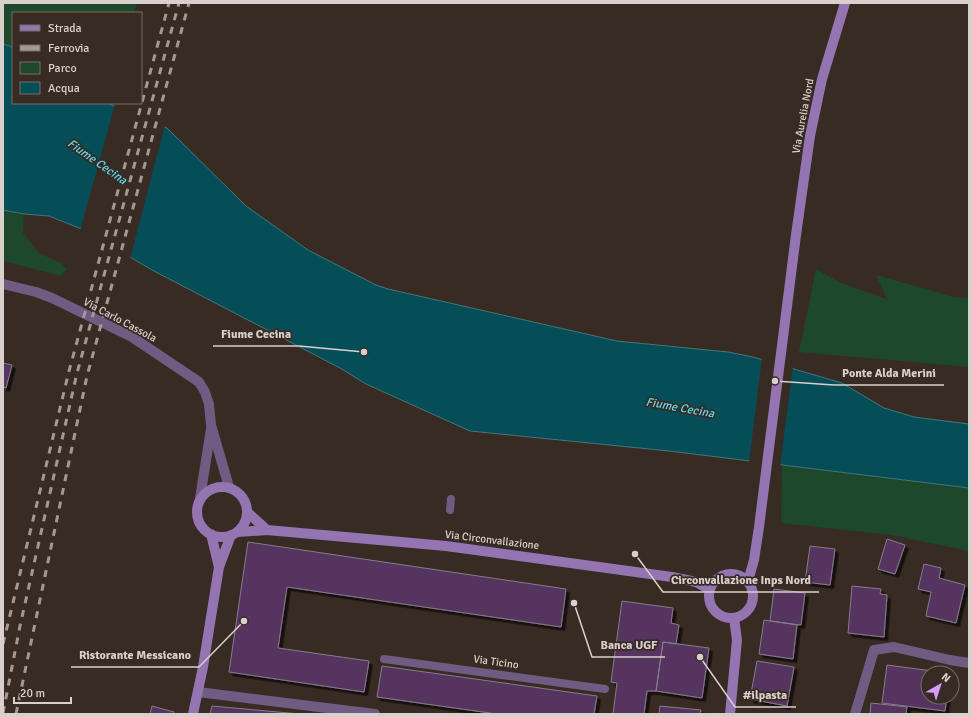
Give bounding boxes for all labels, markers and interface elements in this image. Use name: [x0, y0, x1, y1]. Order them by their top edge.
legend: [12, 12, 142, 104]
text: Strada: [48, 21, 82, 36]
text: Ferrovia: [48, 41, 89, 56]
text: Parco: [48, 61, 77, 76]
street label: Via Aurelia Nord: [789, 77, 817, 155]
text: Acqua: [48, 81, 80, 96]
water label: Fiume Cecina: [64, 136, 130, 188]
street label: Via Carlo Cassola: [81, 295, 159, 345]
callout: Fiume Cecina: [213, 322, 299, 346]
text: Fiume Cecina: [221, 327, 291, 342]
callout: Ponte Alda Merini: [834, 361, 944, 385]
text: Ponte Alda Merini: [842, 366, 936, 381]
water label: Fiume Cecina: [645, 395, 716, 422]
street label: Via Circonvallazione: [444, 528, 540, 552]
callout: Circonvallazione Inps Nord: [663, 568, 819, 592]
text: Circonvallazione Inps Nord: [671, 573, 812, 588]
callout: Banca UGF: [592, 633, 665, 657]
text: Banca UGF: [601, 638, 658, 653]
callout: Ristorante Messicano: [71, 643, 199, 667]
text: Ristorante Messicano: [79, 648, 191, 663]
street label: Via Ticino: [472, 652, 520, 672]
north arrow: [920, 665, 960, 705]
text: N: [939, 670, 953, 685]
scale bar: [14, 679, 71, 705]
callout: #ilpasta: [735, 683, 796, 707]
text: 20 m: [20, 686, 45, 701]
text: #ilpasta: [743, 688, 787, 703]

